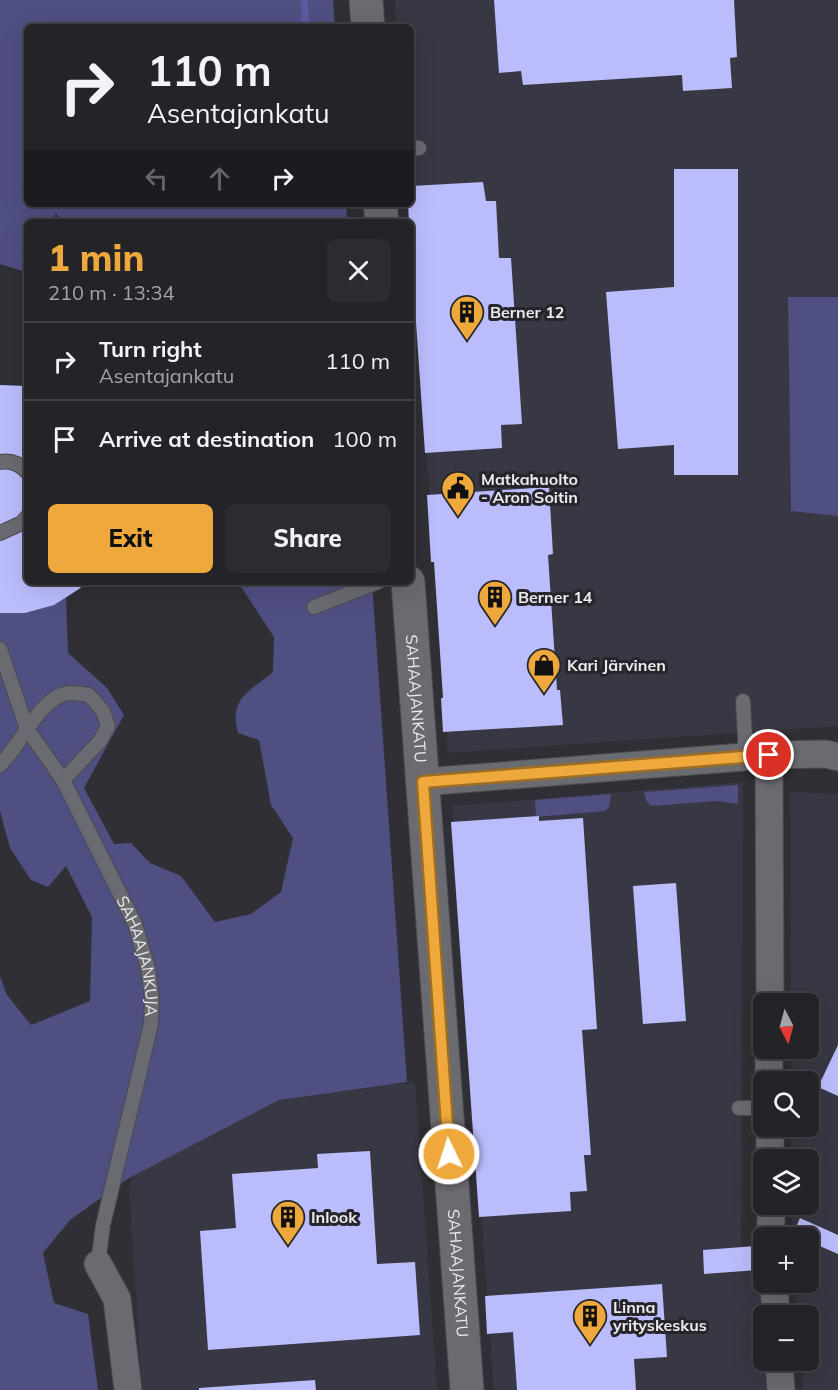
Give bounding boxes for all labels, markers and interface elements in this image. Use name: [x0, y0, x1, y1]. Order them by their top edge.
text: 110 m: [147, 44, 272, 97]
icon: right: [48, 48, 126, 126]
text: Asentajankatu: [147, 96, 330, 130]
icon: left: [140, 162, 173, 195]
icon: ahead: [203, 162, 236, 195]
icon: right: [266, 162, 299, 195]
text: 1 min: [48, 235, 144, 280]
button: close: [327, 239, 390, 302]
text: 210 m · 13:34: [48, 280, 174, 305]
building icon: Berner 12: [449, 294, 485, 341]
place label: Berner 12: [490, 302, 564, 322]
text: Turn right: [99, 335, 202, 363]
icon: right: [48, 345, 81, 378]
text: 110 m: [325, 347, 390, 375]
text: Asentajankatu: [99, 363, 234, 388]
icon: arrive: [48, 423, 81, 456]
text: Arrive at destination: [99, 425, 314, 453]
text: 100 m: [332, 425, 397, 453]
place label: Matkahuolto - Aron Soitin: [481, 469, 578, 507]
public building icon: Matkahuolto - Aron Soitin: [440, 470, 476, 517]
button: Exit: [48, 504, 213, 573]
button: Share: [225, 504, 390, 573]
building icon: Berner 14: [477, 579, 513, 626]
place label: Berner 14: [518, 587, 593, 607]
street label: SAHAAJANKATU: [402, 634, 431, 763]
shop icon: Kari Järvinen: [526, 647, 562, 694]
place label: Kari Järvinen: [567, 655, 666, 675]
pin: [743, 729, 794, 780]
icon: arrive: [752, 738, 785, 771]
street label: SAHAAJANKUJA: [112, 892, 162, 1017]
north arrow: [753, 993, 819, 1059]
map controls: [753, 993, 819, 1371]
button: search: [753, 1071, 819, 1137]
position arrow: [417, 1122, 481, 1186]
button: layers: [753, 1149, 819, 1215]
building icon: Inlook: [270, 1199, 306, 1246]
place label: Inlook: [311, 1207, 358, 1227]
street label: SAHAAJANKATU: [444, 1208, 473, 1338]
button: +: [753, 1227, 819, 1293]
place label: Linna yrityskeskus: [612, 1297, 707, 1335]
building icon: Linna yrityskeskus: [572, 1298, 608, 1345]
button: −: [753, 1305, 819, 1371]

